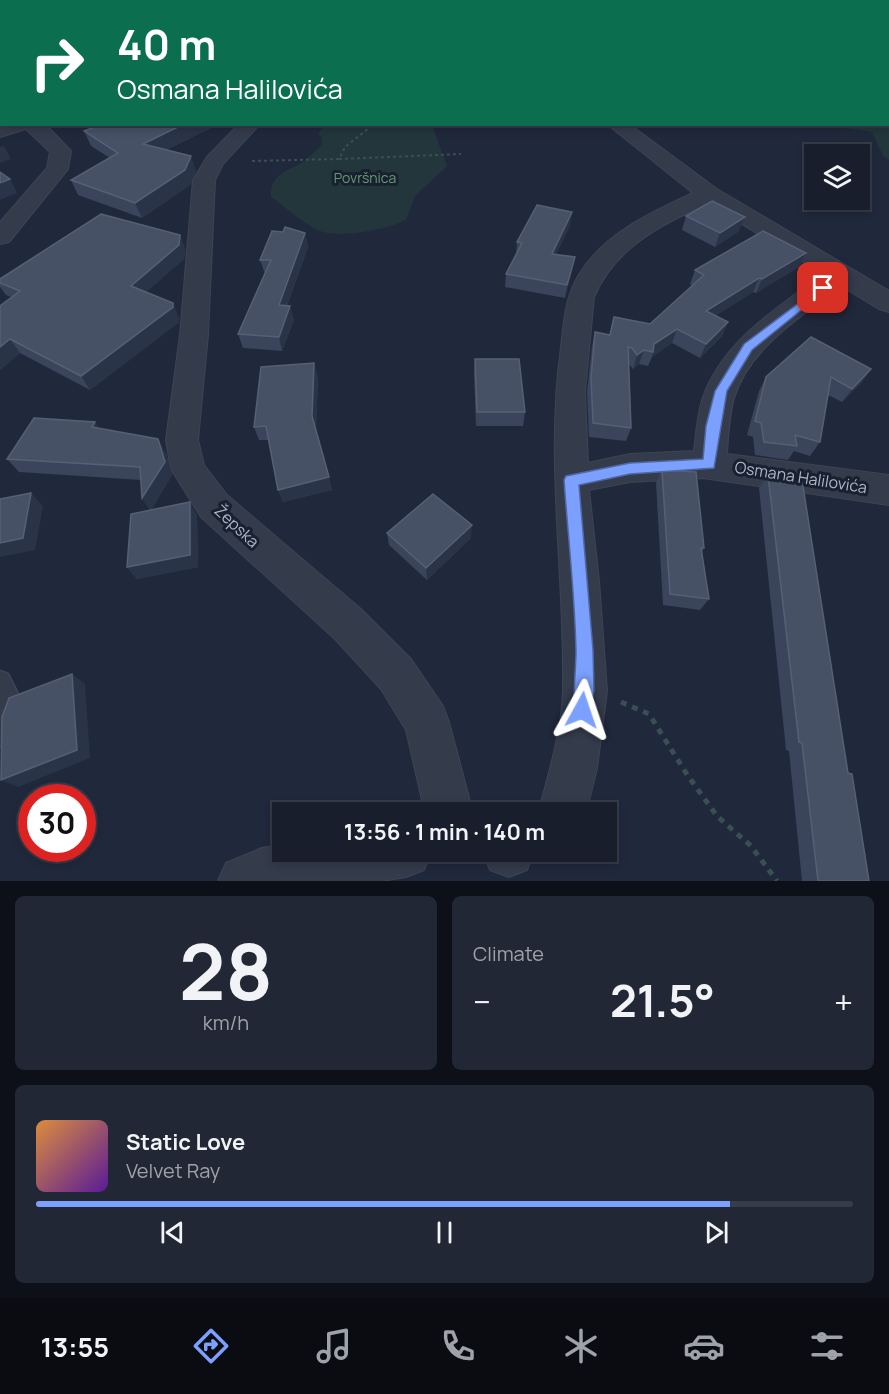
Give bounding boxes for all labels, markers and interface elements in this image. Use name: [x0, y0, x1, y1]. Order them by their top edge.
text: 40 m: [117, 15, 216, 73]
icon: right: [18, 24, 96, 102]
text: Osmana Halilovića: [117, 70, 343, 107]
map controls: [804, 144, 870, 210]
button: layers: [804, 144, 870, 210]
park label: Površnica: [334, 168, 396, 187]
pin: [797, 262, 848, 313]
icon: arrive: [806, 271, 839, 304]
street label: Osmana Halilovića: [733, 456, 869, 498]
street label: Žepska: [210, 500, 264, 552]
position arrow: [550, 678, 614, 742]
speed limit sign: 30: [18, 784, 96, 862]
text: 13:56 · 1 min · 140 m: [344, 817, 545, 847]
text: 28: [179, 917, 273, 1023]
text: Climate: [473, 940, 544, 967]
text: 21.5°: [610, 969, 715, 1031]
text: −: [473, 979, 491, 1024]
text: +: [834, 979, 853, 1024]
text: km/h: [203, 1009, 249, 1036]
text: Static Love: [126, 1127, 245, 1157]
text: Velvet Ray: [126, 1157, 220, 1184]
icon: previous: [156, 1216, 189, 1249]
icon: pause: [428, 1216, 461, 1249]
icon: next: [700, 1216, 733, 1249]
icon: directions: [190, 1325, 232, 1367]
icon: music: [313, 1325, 355, 1367]
icon: phone: [437, 1325, 479, 1367]
icon: climate: [560, 1325, 602, 1367]
icon: car: [683, 1325, 725, 1367]
icon: filters: [806, 1325, 848, 1367]
text: 13:55: [41, 1328, 109, 1365]

